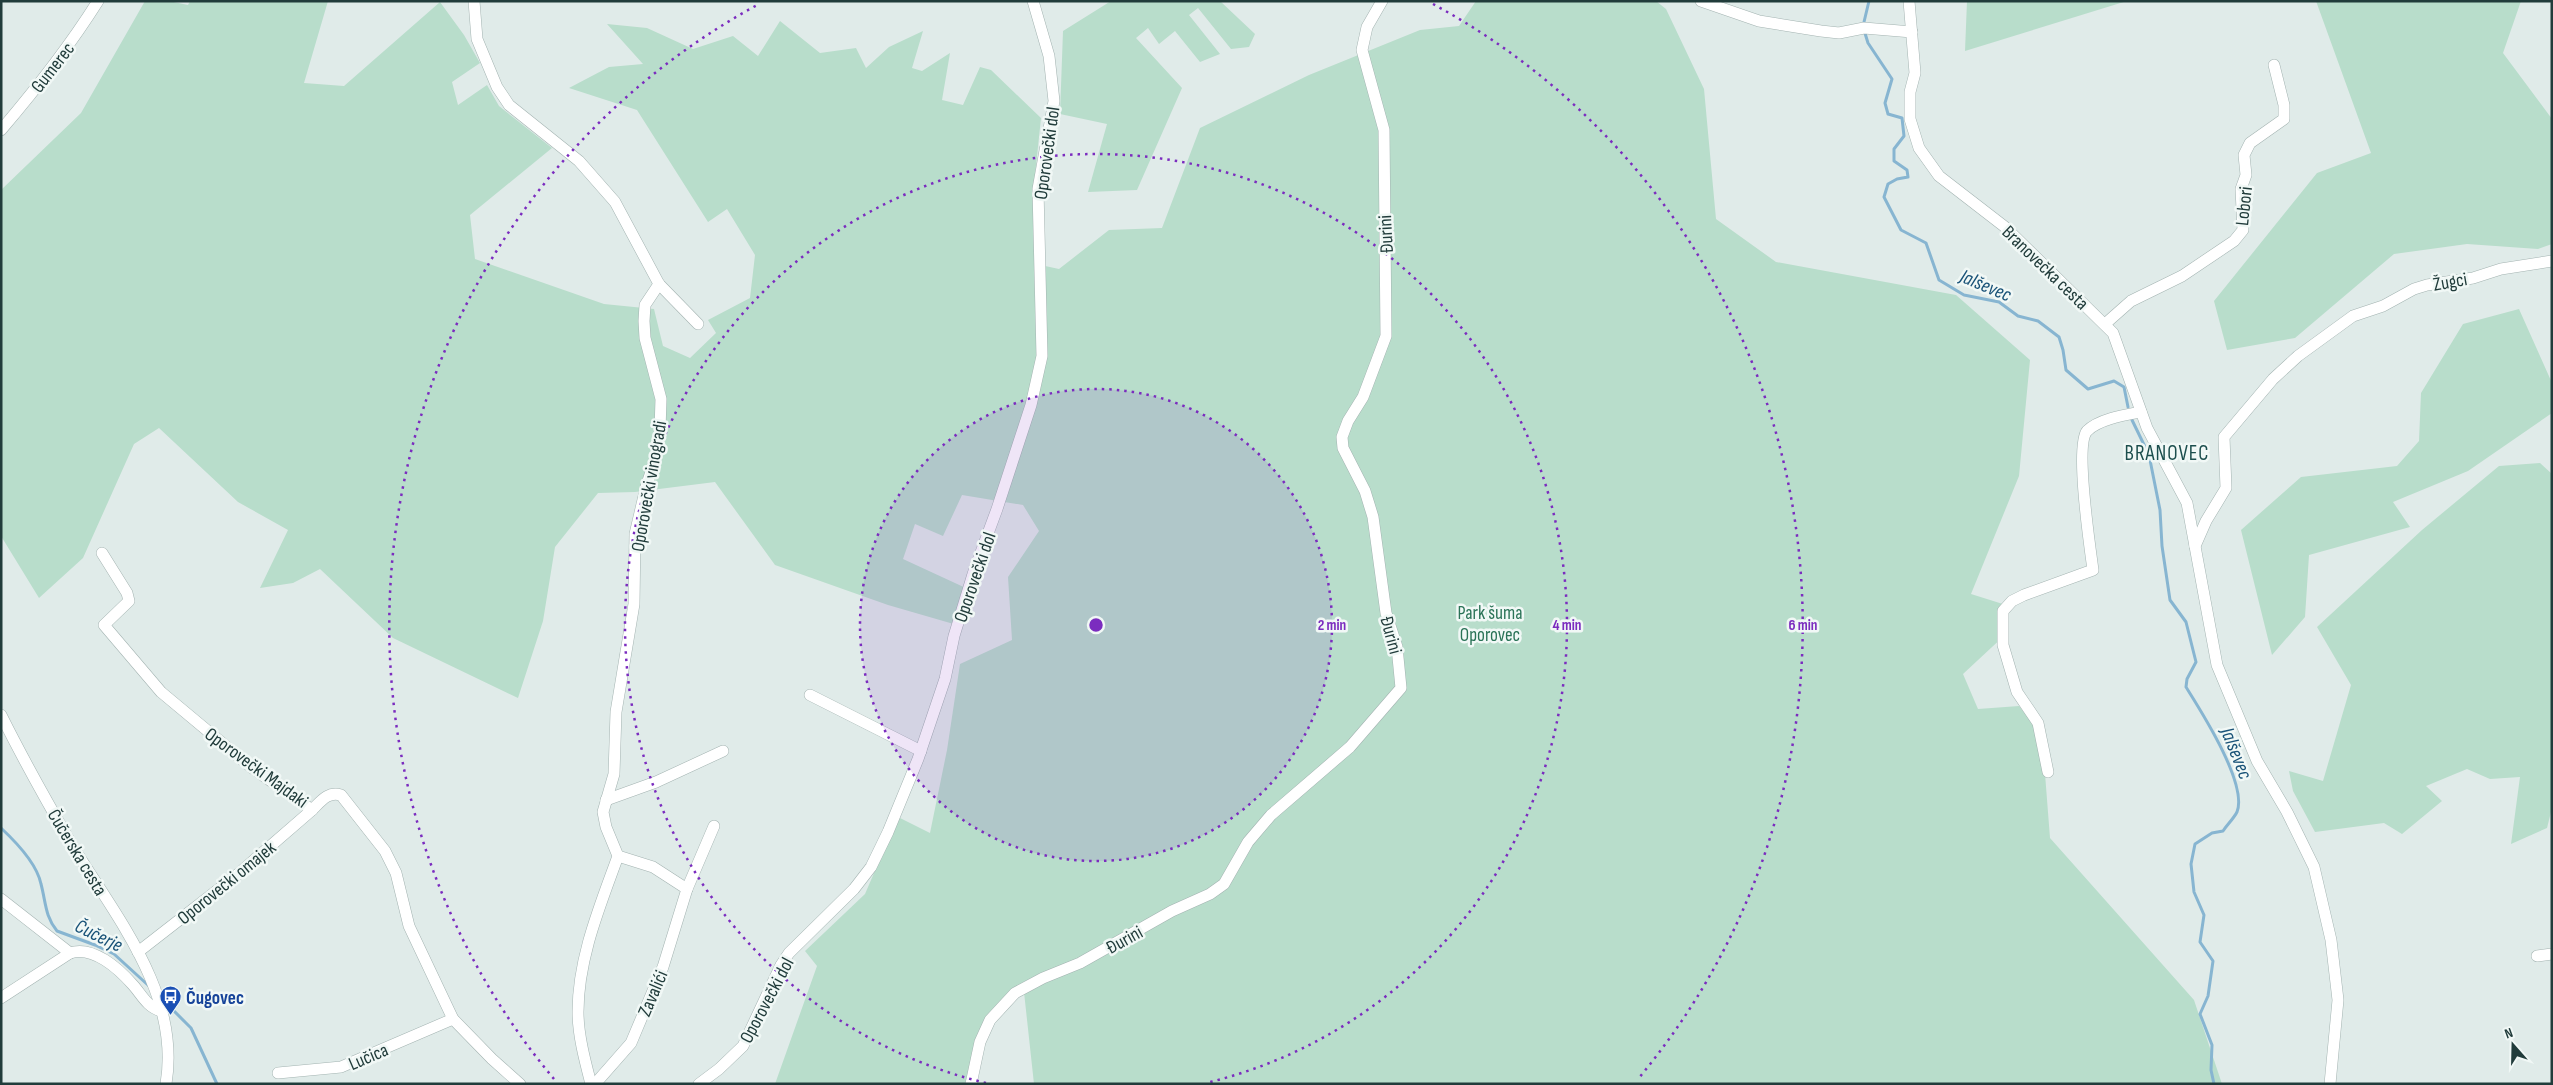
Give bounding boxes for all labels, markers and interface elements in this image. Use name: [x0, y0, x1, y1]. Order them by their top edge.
street label: Gumerec: [26, 38, 80, 98]
street label: Oporovečki dol: [1030, 105, 1065, 201]
street label: Lobori: [2231, 185, 2258, 227]
street label: Đurini: [1374, 214, 1399, 253]
street label: Branovečka cesta: [1997, 221, 2093, 315]
water label: Jalševec: [1955, 264, 2015, 307]
street label: Žugci: [2431, 268, 2469, 297]
street label: Oporovečki vinogradi: [627, 419, 672, 554]
district label: BRANOVEC: [2125, 441, 2209, 466]
street label: Oporovečki dol: [949, 529, 1002, 625]
park label: Park šuma Oporovec: [1457, 602, 1523, 647]
street label: Đurini: [1375, 614, 1407, 657]
centre of rings: [1087, 616, 1105, 634]
text: 2 min: [1318, 616, 1346, 635]
text: 4 min: [1553, 616, 1581, 635]
text: 6 min: [1788, 616, 1818, 635]
street label: Oporovečki Majdaki: [200, 723, 312, 813]
water label: Jalševec: [2215, 723, 2257, 783]
street label: Čučerska cesta: [42, 805, 112, 900]
street label: Oporovečki omajek: [173, 836, 281, 930]
water label: Čučerje: [71, 914, 127, 958]
street label: Đurini: [1103, 921, 1147, 960]
street label: Oporovečki dol: [735, 954, 799, 1047]
street label: Zavalići: [633, 967, 673, 1020]
bus stop icon: Čugovec: [158, 985, 182, 1016]
place label: Čugovec: [186, 987, 244, 1010]
north arrow: [2488, 1020, 2538, 1070]
text: N: [2502, 1024, 2515, 1043]
street label: Lučica: [345, 1039, 392, 1076]

